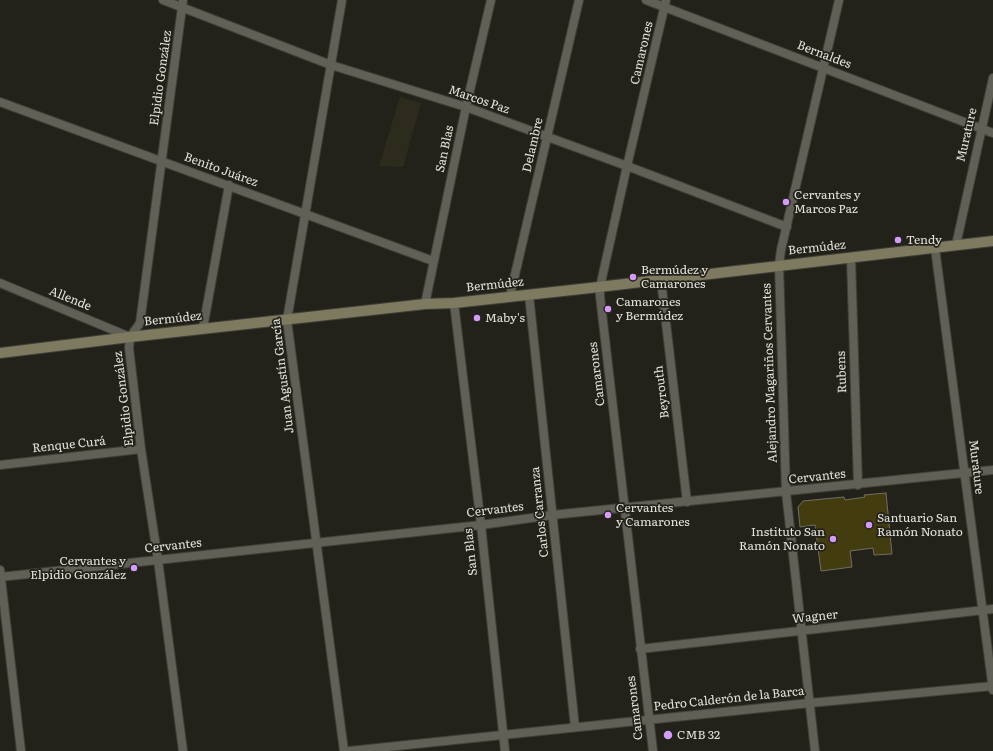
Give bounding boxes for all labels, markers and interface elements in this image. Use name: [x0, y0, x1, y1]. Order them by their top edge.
street label: Camarones: [628, 20, 656, 86]
street label: Elpidio González: [147, 30, 175, 126]
street label: Bernaldes: [795, 38, 853, 72]
street label: Marcos Paz: [446, 83, 512, 117]
street label: Murature: [954, 107, 980, 163]
street label: Delambre: [520, 116, 546, 174]
street label: San Blas: [433, 124, 457, 174]
street label: Benito Juárez: [182, 150, 260, 190]
place label: Cervantes y Marcos Paz: [794, 188, 861, 216]
marker: Cervantes y Marcos Paz: [781, 197, 791, 207]
place label: Tendy: [906, 233, 942, 247]
marker: Tendy: [893, 235, 903, 245]
street label: Bermúdez: [787, 238, 847, 258]
place label: Bermúdez y Camarones: [641, 263, 708, 291]
marker: Bermúdez y Camarones: [628, 272, 638, 282]
street label: Bermúdez: [465, 275, 525, 295]
street label: Alejandro Magariños Cervantes: [760, 283, 780, 463]
street label: Allende: [47, 284, 93, 314]
place label: Camarones y Bermúdez: [616, 295, 683, 323]
marker: Camarones y Bermúdez: [603, 304, 613, 314]
street label: Bermúdez: [143, 309, 203, 329]
place label: Maby's: [485, 311, 525, 325]
marker: Maby's: [472, 313, 482, 323]
street label: Juan Agustín García: [269, 318, 297, 434]
street label: Camarones: [586, 341, 608, 407]
street label: Elpidio González: [111, 351, 137, 447]
street label: Rubens: [834, 351, 850, 393]
street label: Beyrouth: [652, 365, 672, 419]
street label: Renque Curá: [32, 434, 106, 456]
street label: Murature: [966, 439, 986, 495]
street label: Carlos Carranza: [528, 466, 552, 558]
street label: Cervantes: [788, 467, 846, 487]
street label: Cervantes: [466, 499, 524, 521]
place label: Cervantes y Camarones: [616, 501, 690, 529]
marker: Cervantes y Camarones: [603, 510, 613, 520]
place label: Santuario San Ramón Nonato: [877, 511, 963, 539]
marker: Santuario San Ramón Nonato: [864, 520, 874, 530]
place label: Instituto San Ramón Nonato: [739, 525, 825, 553]
street label: San Blas: [461, 528, 481, 576]
marker: Instituto San Ramón Nonato: [828, 534, 838, 544]
street label: Cervantes: [144, 536, 202, 556]
place label: Cervantes y Elpidio González: [30, 554, 126, 582]
marker: Cervantes y Elpidio González: [129, 563, 139, 573]
street label: Wagner: [792, 607, 838, 627]
street label: Camarones: [624, 675, 646, 741]
street label: Pedro Calderón de la Barca: [653, 684, 805, 714]
place label: CMB 32: [677, 728, 720, 742]
marker: CMB 32: [662, 729, 674, 741]

